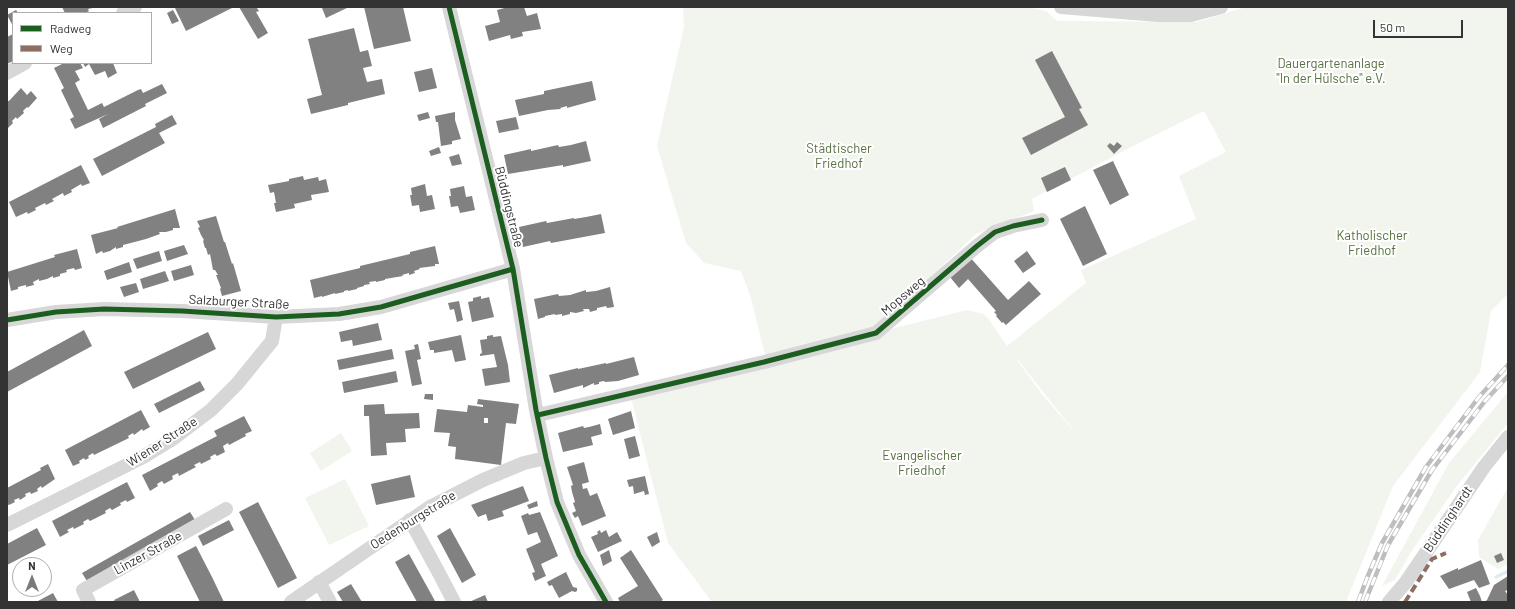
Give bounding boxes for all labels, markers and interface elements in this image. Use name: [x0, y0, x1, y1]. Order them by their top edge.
legend: [12, 12, 152, 64]
scale bar: [1375, 12, 1465, 38]
text: 50 m: [1380, 20, 1405, 34]
text: Radweg: [50, 21, 91, 35]
text: Weg: [50, 41, 73, 55]
park label: Dauergartenanlage "In der Hülsche" e.V.: [1276, 56, 1386, 87]
park label: Städtischer Friedhof: [806, 141, 872, 172]
street label: Büddingstraße: [491, 165, 527, 249]
park label: Katholischer Friedhof: [1336, 228, 1408, 259]
street label: Mopsweg: [878, 273, 928, 319]
street label: Salzburger Straße: [188, 292, 290, 312]
street label: Wiener Straße: [124, 413, 200, 471]
park label: Evangelischer Friedhof: [882, 448, 962, 479]
street label: Büddinghardt: [1420, 483, 1476, 555]
street label: Oedenburgstraße: [367, 487, 459, 553]
street label: Linzer Straße: [111, 528, 185, 578]
north arrow: [12, 557, 52, 597]
text: N: [28, 559, 36, 572]

